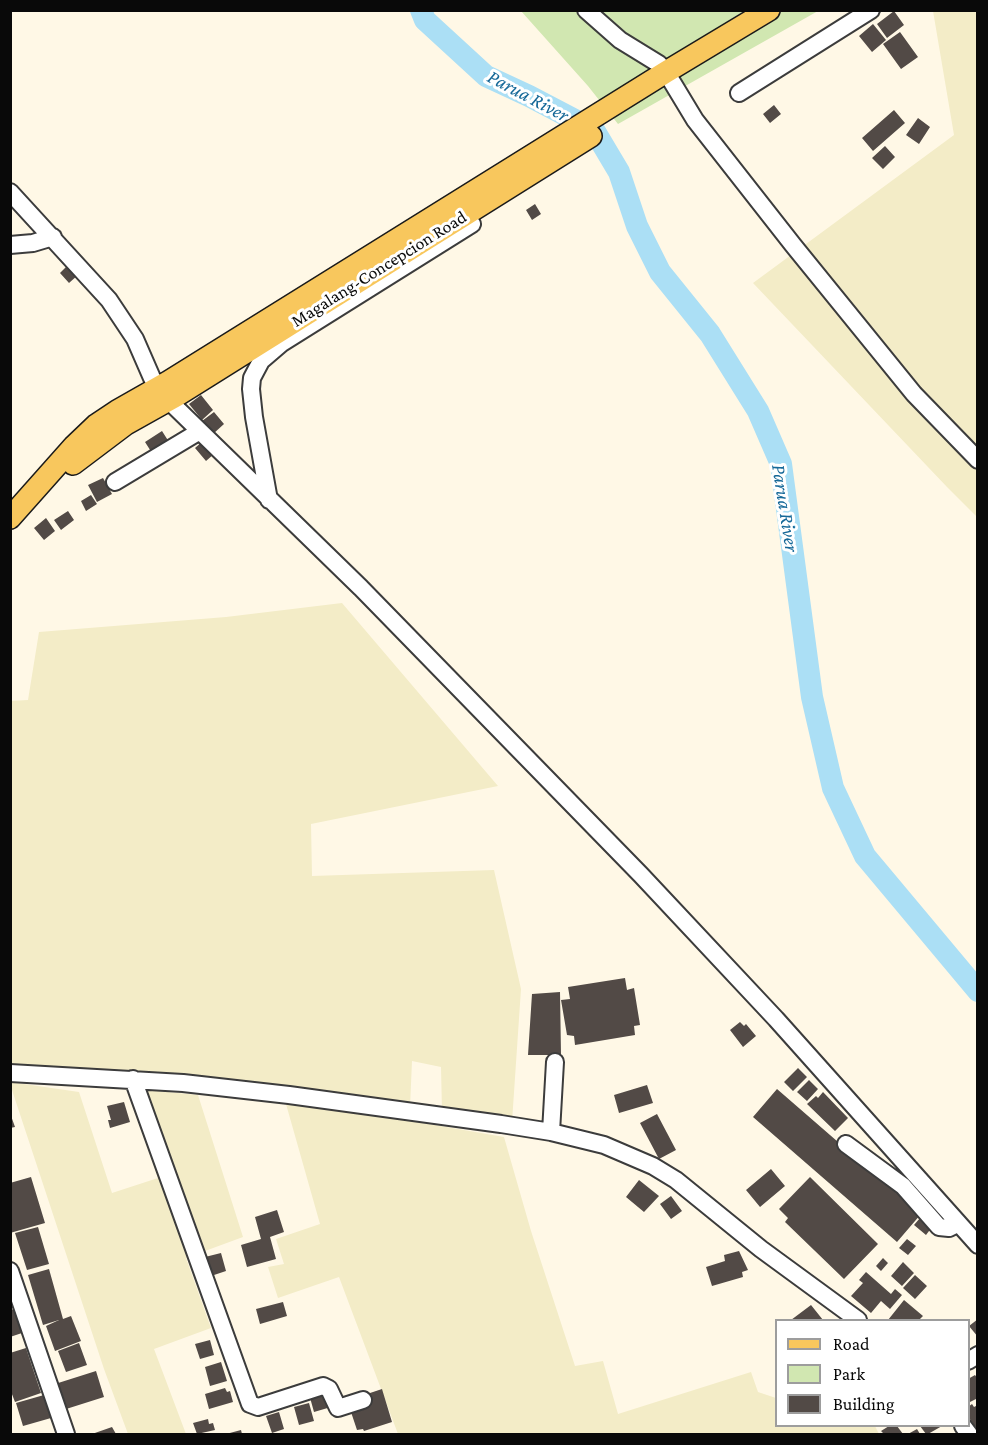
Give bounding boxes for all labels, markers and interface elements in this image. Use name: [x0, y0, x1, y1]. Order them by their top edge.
water label: Parua River: [483, 65, 573, 127]
street label: Magalang-Concepcion Road: [287, 206, 471, 332]
water label: Parua River: [766, 462, 804, 554]
legend: [775, 1319, 970, 1427]
text: Road: [833, 1334, 870, 1354]
text: Park: [833, 1364, 865, 1384]
text: Building: [833, 1394, 894, 1414]

